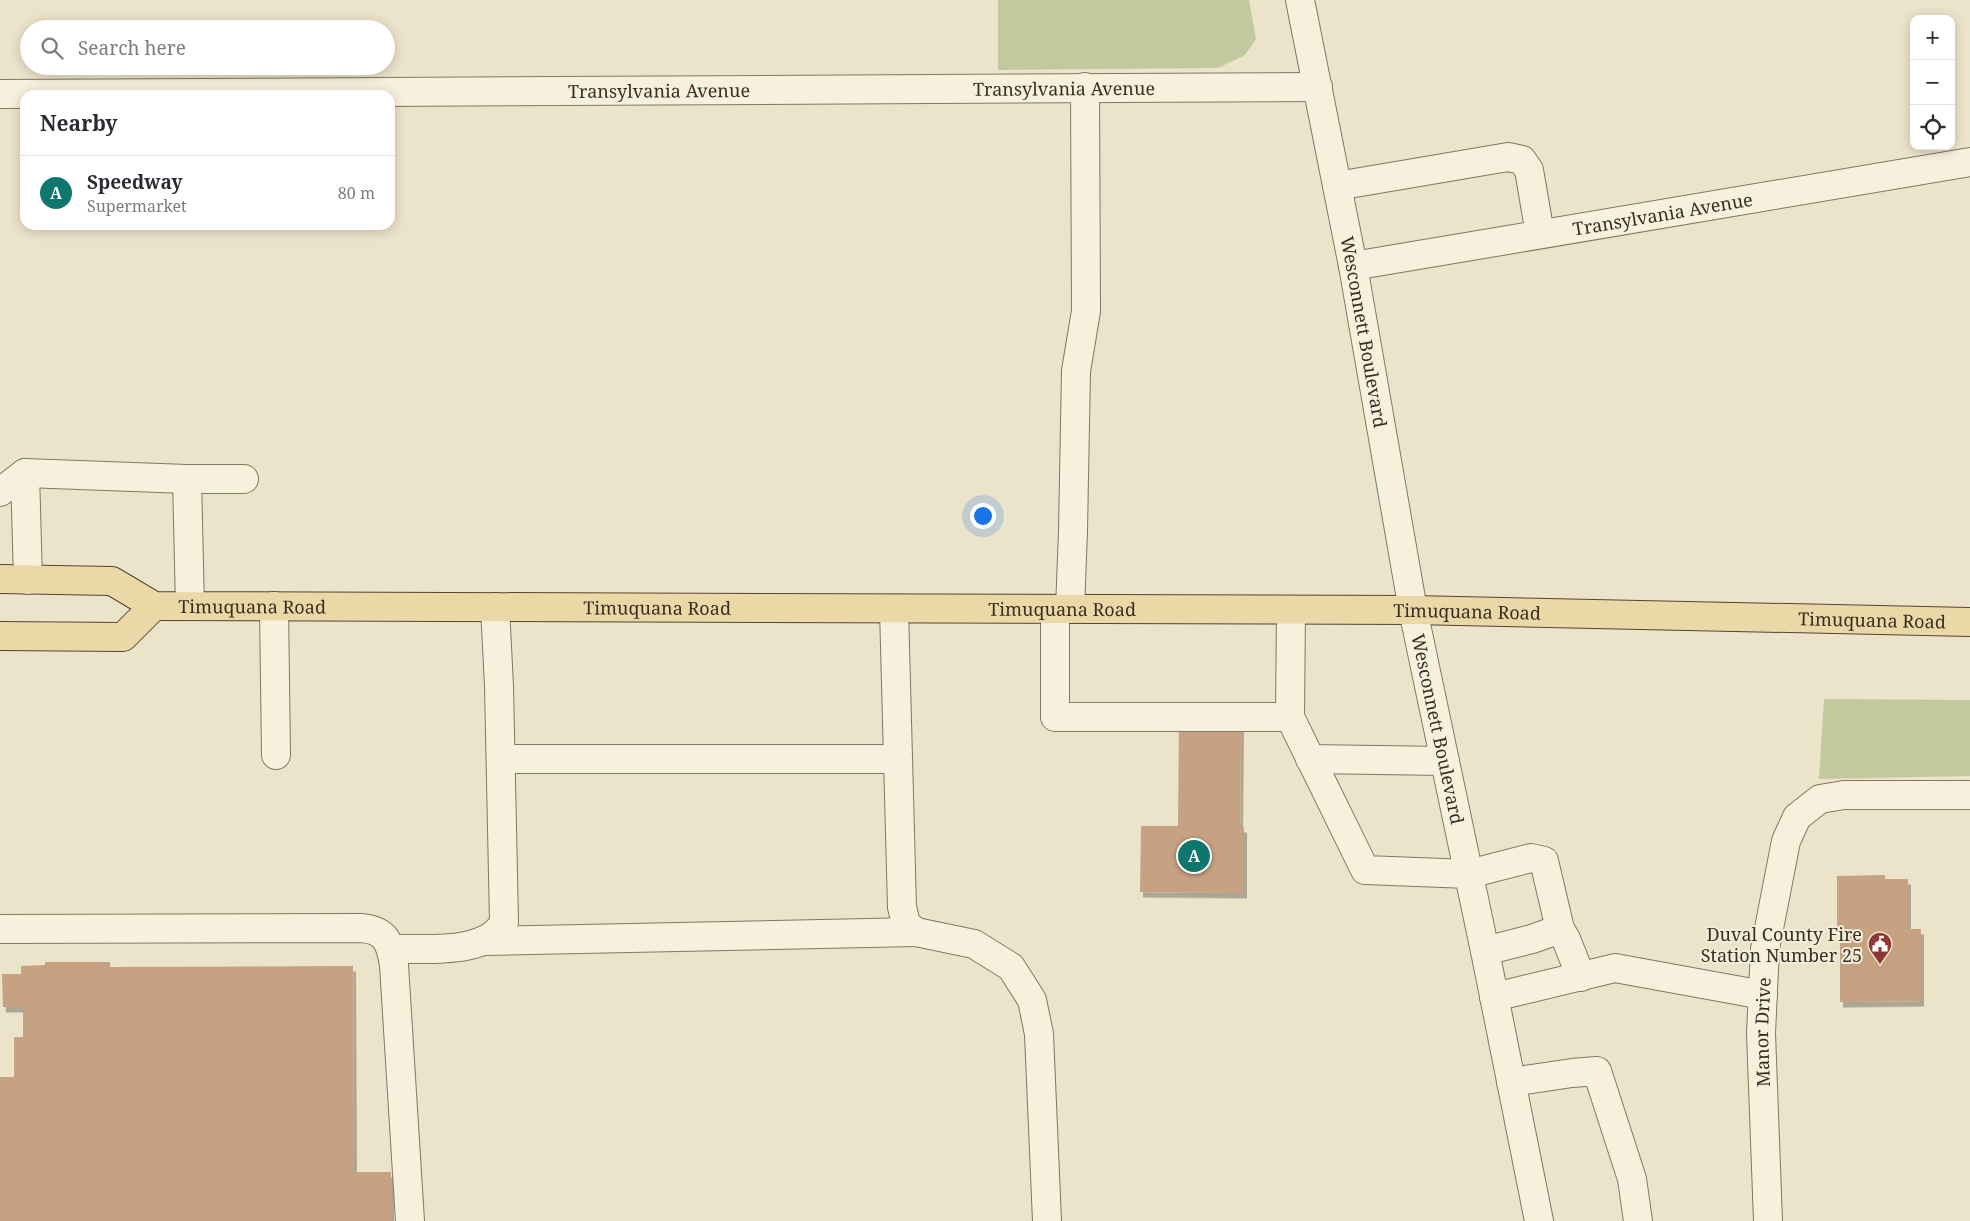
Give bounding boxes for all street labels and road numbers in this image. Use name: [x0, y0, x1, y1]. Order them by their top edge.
street label: Transylvania Avenue: [973, 76, 1155, 101]
street label: Transylvania Avenue: [568, 78, 750, 103]
street label: Transylvania Avenue: [1571, 187, 1754, 241]
street label: Wesconnett Boulevard: [1335, 234, 1393, 429]
street label: Timuquana Road: [178, 594, 326, 619]
street label: Timuquana Road: [583, 595, 731, 620]
street label: Timuquana Road: [988, 597, 1136, 621]
street label: Timuquana Road: [1393, 598, 1541, 625]
street label: Timuquana Road: [1798, 606, 1946, 633]
street label: Wesconnett Boulevard: [1406, 632, 1470, 826]
street label: Manor Drive: [1749, 977, 1776, 1087]

